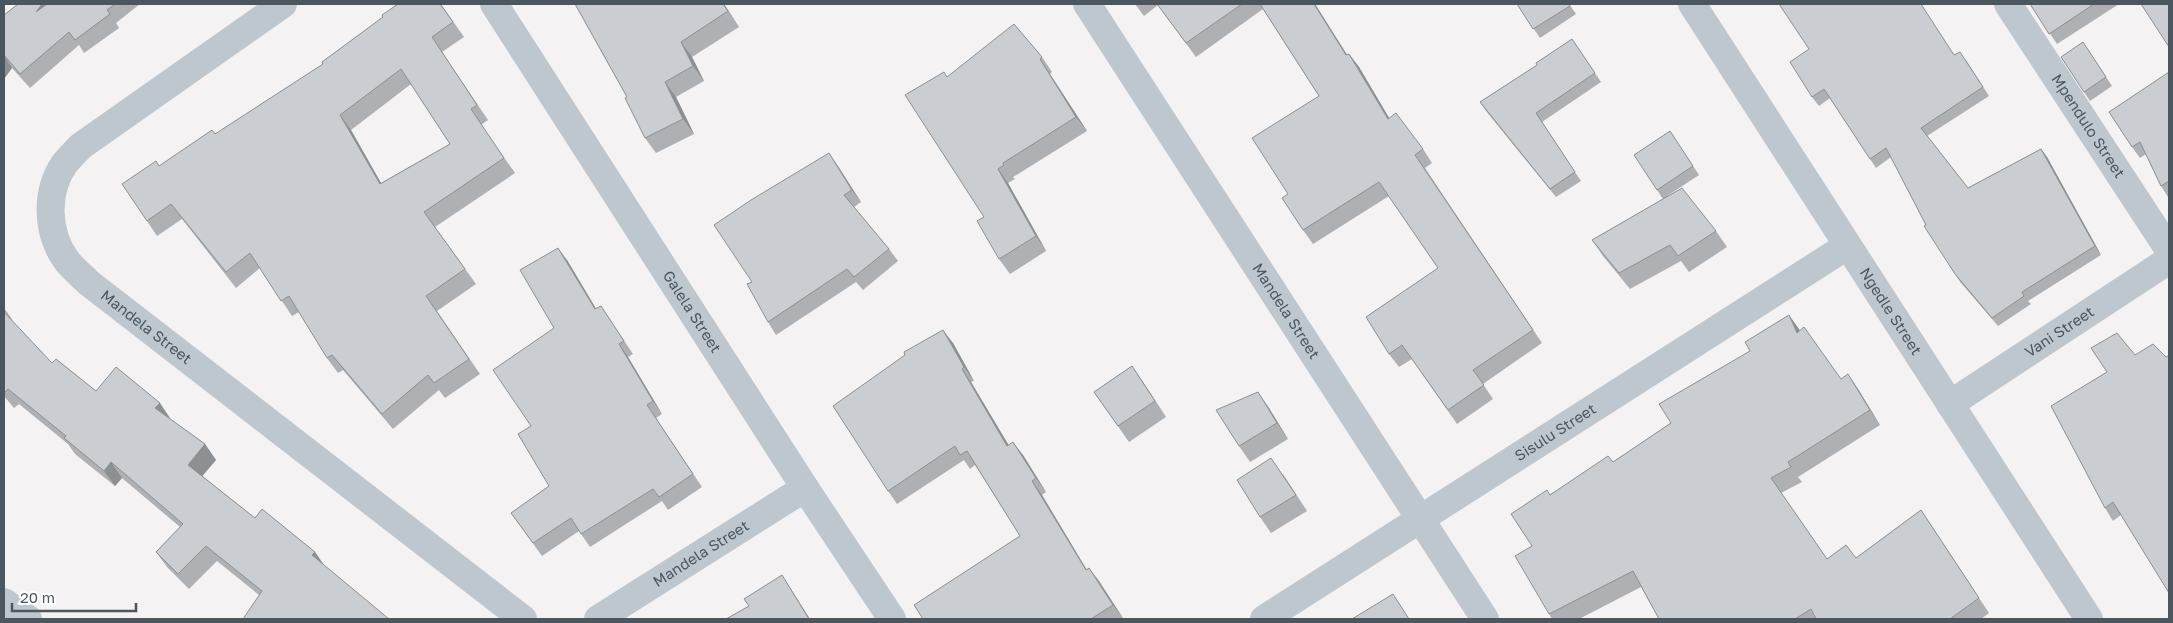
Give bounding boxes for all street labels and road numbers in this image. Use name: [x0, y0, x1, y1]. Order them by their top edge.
street label: Mpendulo Street: [2048, 70, 2129, 181]
street label: Mandela Street: [1249, 260, 1324, 362]
street label: Ngedle Street: [1857, 264, 1926, 358]
street label: Galela Street: [660, 267, 726, 356]
street label: Mandela Street: [98, 286, 196, 367]
street label: Vani Street: [2021, 302, 2097, 360]
street label: Sisulu Street: [1511, 399, 1599, 464]
street label: Mandela Street: [649, 516, 752, 590]

